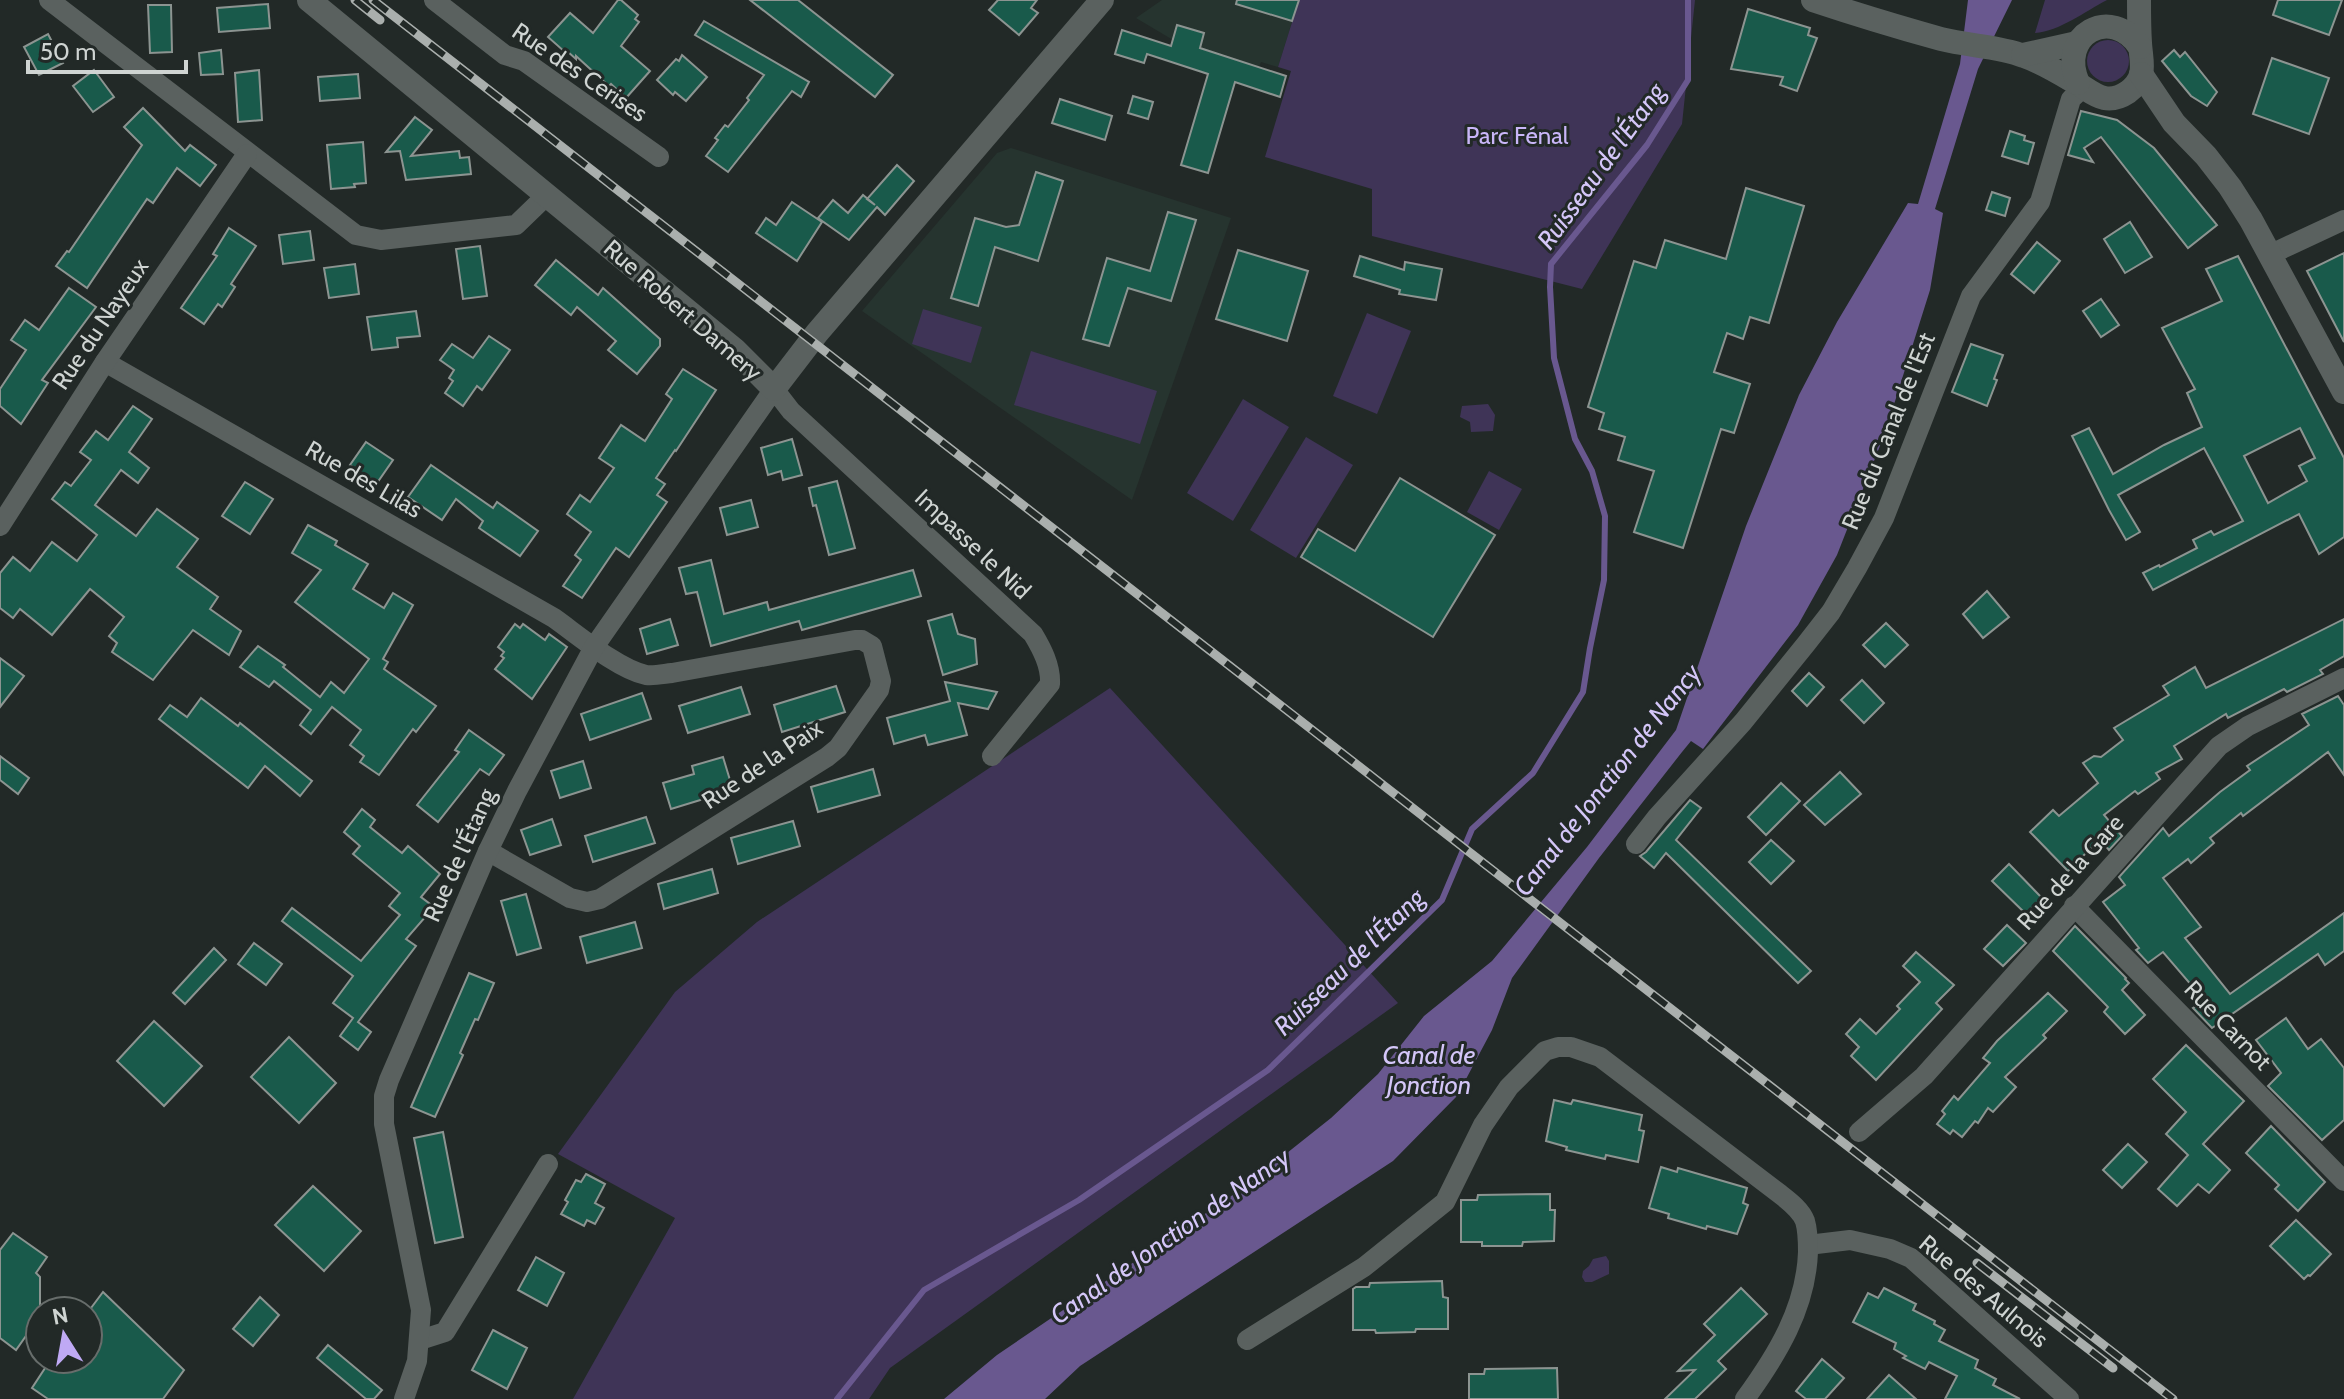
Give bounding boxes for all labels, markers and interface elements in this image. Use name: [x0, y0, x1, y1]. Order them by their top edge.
street label: Rue des Cerises: [507, 16, 653, 128]
scale bar: [28, 24, 186, 74]
text: 50 m: [40, 37, 96, 66]
water label: Ruisseau de l'Étang: [1530, 76, 1673, 255]
park label: Parc Fénal: [1466, 121, 1569, 150]
street label: Rue Robert Damery: [598, 233, 768, 387]
street label: Rue du Nayeux: [46, 253, 155, 395]
street label: Rue du Canal de l'Est: [1835, 328, 1941, 534]
street label: Rue des Lilas: [301, 434, 427, 524]
street label: Impasse le Nid: [909, 483, 1037, 605]
water label: Canal de Jonction de Nancy: [1506, 657, 1708, 902]
street label: Rue de la Paix: [696, 713, 828, 815]
street label: Rue de l'Étang: [417, 783, 502, 926]
street label: Rue de la Gare: [2011, 808, 2129, 936]
water label: Ruisseau de l'Étang: [1267, 881, 1432, 1042]
street label: Rue Carnot: [2178, 974, 2278, 1076]
water label: Canal de Jonction: [1383, 1039, 1476, 1101]
water label: Canal de Jonction de Nancy: [1044, 1140, 1297, 1331]
street label: Rue des Aulnois: [1913, 1229, 2055, 1353]
north arrow: [24, 1295, 104, 1375]
text: N: [50, 1301, 70, 1331]

